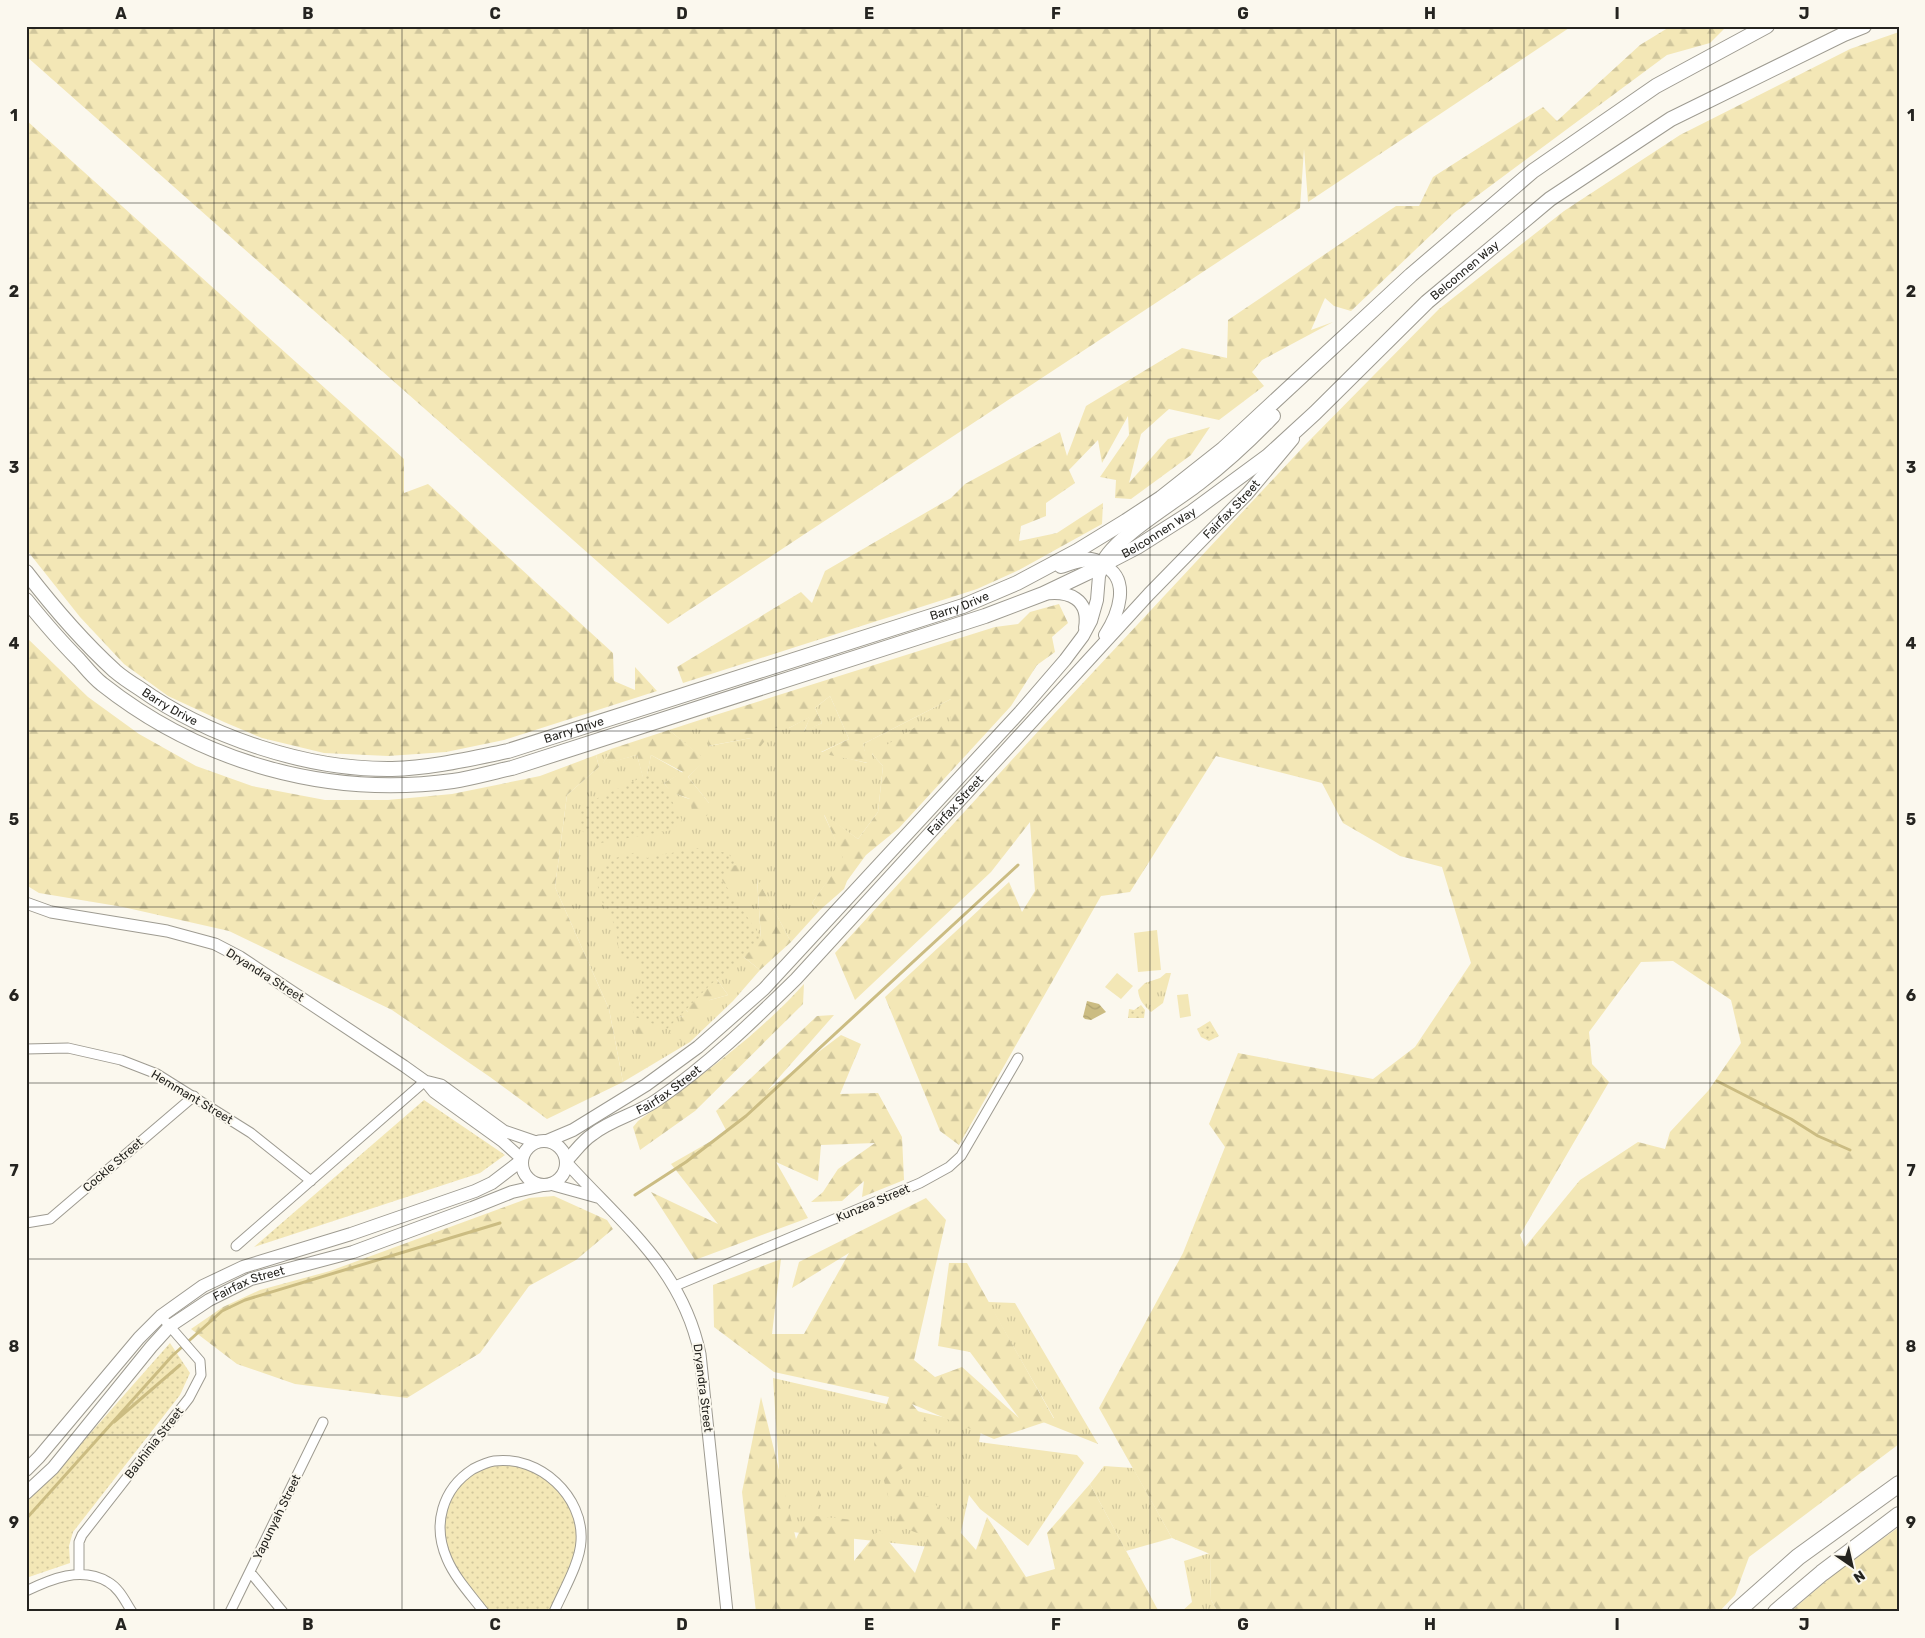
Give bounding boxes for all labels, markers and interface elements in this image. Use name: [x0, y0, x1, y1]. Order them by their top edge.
text: A: [115, 4, 127, 23]
text: B: [302, 4, 314, 23]
text: C: [489, 4, 501, 23]
text: D: [676, 4, 688, 23]
text: E: [864, 4, 874, 23]
text: F: [1051, 4, 1061, 23]
text: G: [1237, 4, 1249, 23]
text: H: [1424, 4, 1436, 23]
text: I: [1614, 4, 1620, 23]
text: J: [1799, 4, 1809, 23]
text: 1: [10, 106, 18, 125]
text: 1: [1907, 106, 1915, 125]
street label: Belconnen Way: [1428, 238, 1502, 303]
text: 2: [9, 282, 19, 301]
text: 2: [1906, 282, 1916, 301]
text: 3: [9, 458, 19, 477]
text: 3: [1906, 458, 1916, 477]
street label: Fairfax Street: [1200, 477, 1263, 542]
street label: Belconnen Way: [1119, 504, 1199, 561]
street label: Barry Drive: [928, 589, 991, 623]
text: 4: [9, 634, 20, 653]
text: 4: [1906, 634, 1917, 653]
street label: Barry Drive: [139, 685, 200, 728]
street label: Barry Drive: [542, 714, 606, 746]
street label: Fairfax Street: [924, 772, 986, 838]
text: 5: [9, 810, 19, 829]
text: 5: [1906, 810, 1916, 829]
street label: Dryandra Street: [224, 945, 307, 1005]
text: 6: [9, 986, 19, 1005]
text: 6: [1906, 986, 1916, 1005]
street label: Fairfax Street: [634, 1062, 704, 1117]
street label: Hemmant Street: [149, 1067, 236, 1127]
street label: Cockle Street: [80, 1135, 146, 1195]
text: 7: [9, 1161, 19, 1180]
text: 7: [1906, 1161, 1916, 1180]
street label: Kunzea Street: [834, 1181, 912, 1225]
street label: Fairfax Street: [211, 1263, 286, 1304]
text: 8: [9, 1337, 20, 1356]
text: 8: [1906, 1337, 1917, 1356]
street label: Dryandra Street: [691, 1343, 715, 1433]
street label: Bauhinia Street: [122, 1404, 186, 1481]
street label: Yapunyah Street: [250, 1472, 304, 1562]
text: 9: [9, 1513, 19, 1532]
text: 9: [1906, 1513, 1916, 1532]
north arrow: [1828, 1540, 1878, 1590]
text: N: [1850, 1566, 1868, 1586]
text: A: [115, 1615, 127, 1634]
text: B: [302, 1615, 314, 1634]
text: C: [489, 1615, 501, 1634]
text: D: [676, 1615, 688, 1634]
text: E: [864, 1615, 874, 1634]
text: F: [1051, 1615, 1061, 1634]
text: G: [1237, 1615, 1249, 1634]
text: H: [1424, 1615, 1436, 1634]
text: I: [1614, 1615, 1620, 1634]
text: J: [1799, 1615, 1809, 1634]

